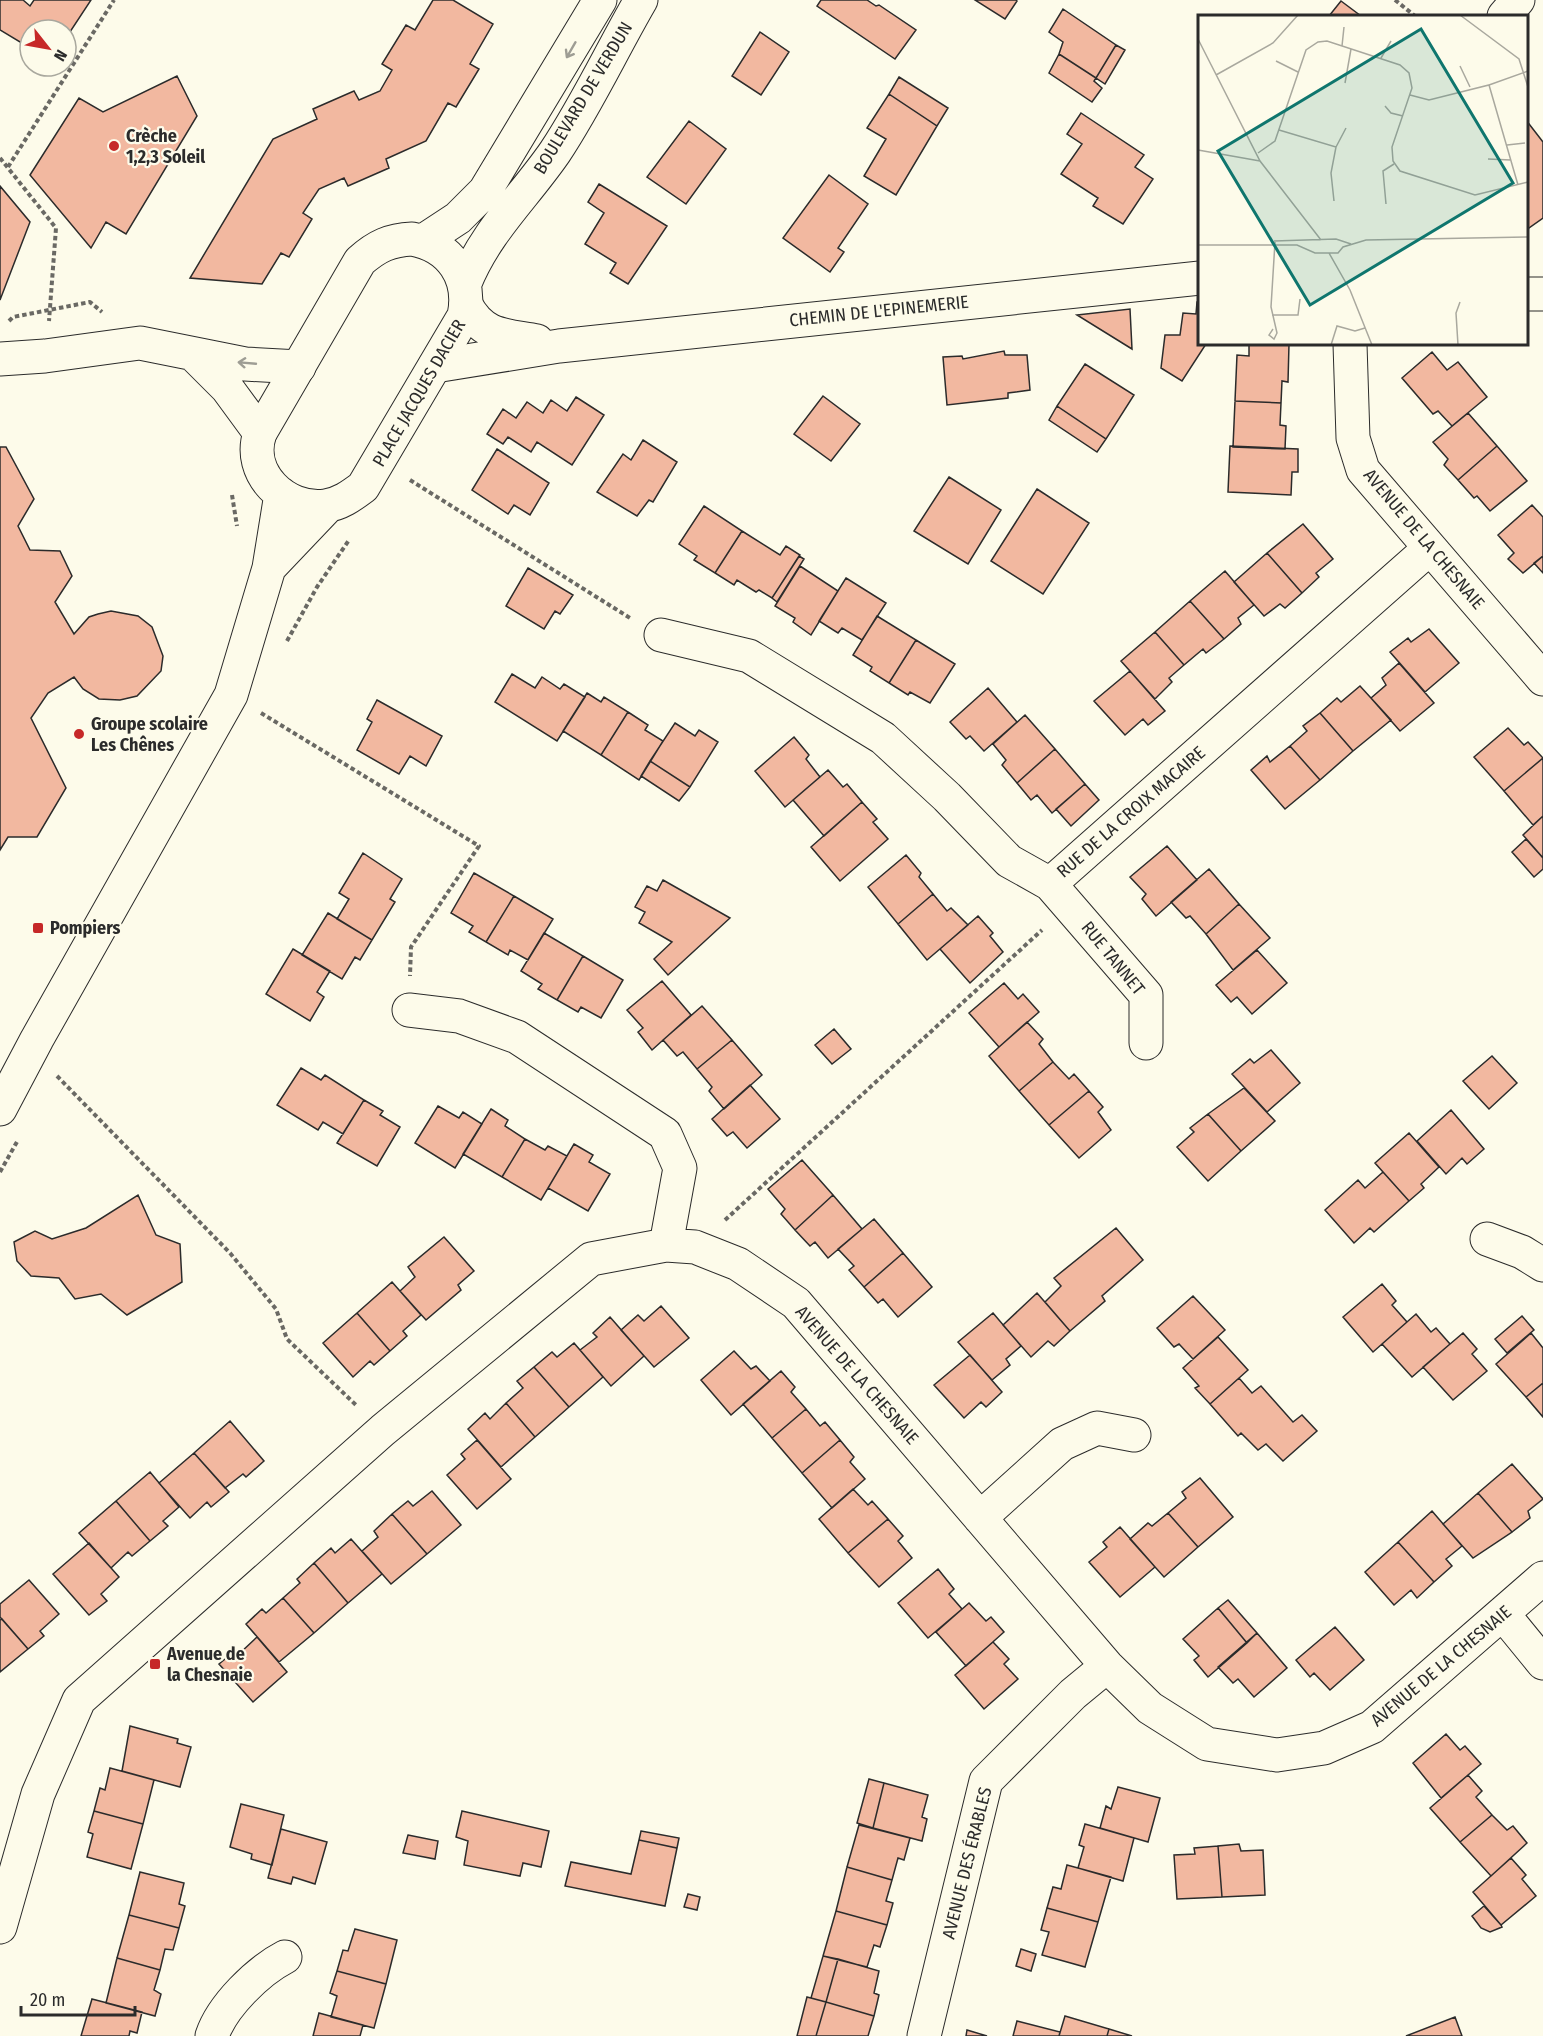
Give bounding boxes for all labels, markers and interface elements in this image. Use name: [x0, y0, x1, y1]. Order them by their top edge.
inset map: [1198, 15, 1528, 345]
north arrow: [18, 18, 78, 78]
street label: BOULEVARD DE VERDUN: [529, 18, 637, 178]
one-way arrow: [564, 42, 576, 59]
text: N: [50, 46, 71, 64]
place label: Crèche 1,2,3 Soleil: [126, 125, 205, 168]
marker: Crèche 1,2,3 Soleil: [107, 139, 121, 153]
street label: CHEMIN DE L'EPINEMERIE: [788, 291, 970, 331]
street label: PLACE JACQUES DACIER: [368, 315, 470, 471]
one-way arrow: [237, 358, 257, 369]
street label: AVENUE DE LA CHESNAIE: [1359, 464, 1489, 614]
place label: Groupe scolaire Les Chênes: [91, 713, 208, 756]
marker: Groupe scolaire Les Chênes: [72, 727, 86, 741]
street label: RUE DE LA CROIX MACAIRE: [1052, 742, 1210, 882]
place label: Pompiers: [50, 917, 121, 939]
street label: RUE TANNET: [1077, 917, 1150, 1000]
marker: Pompiers: [31, 921, 45, 935]
street label: AVENUE DE LA CHESNAIE: [791, 1301, 923, 1449]
street label: AVENUE DE LA CHESNAIE: [1366, 1601, 1516, 1731]
place label: Avenue de la Chesnaie: [166, 1643, 252, 1686]
marker: Avenue de la Chesnaie: [148, 1657, 162, 1671]
street label: AVENUE DES ÉRABLES: [937, 1785, 997, 1941]
scale bar: [21, 1979, 135, 2017]
text: 20 m: [30, 1989, 65, 2011]

